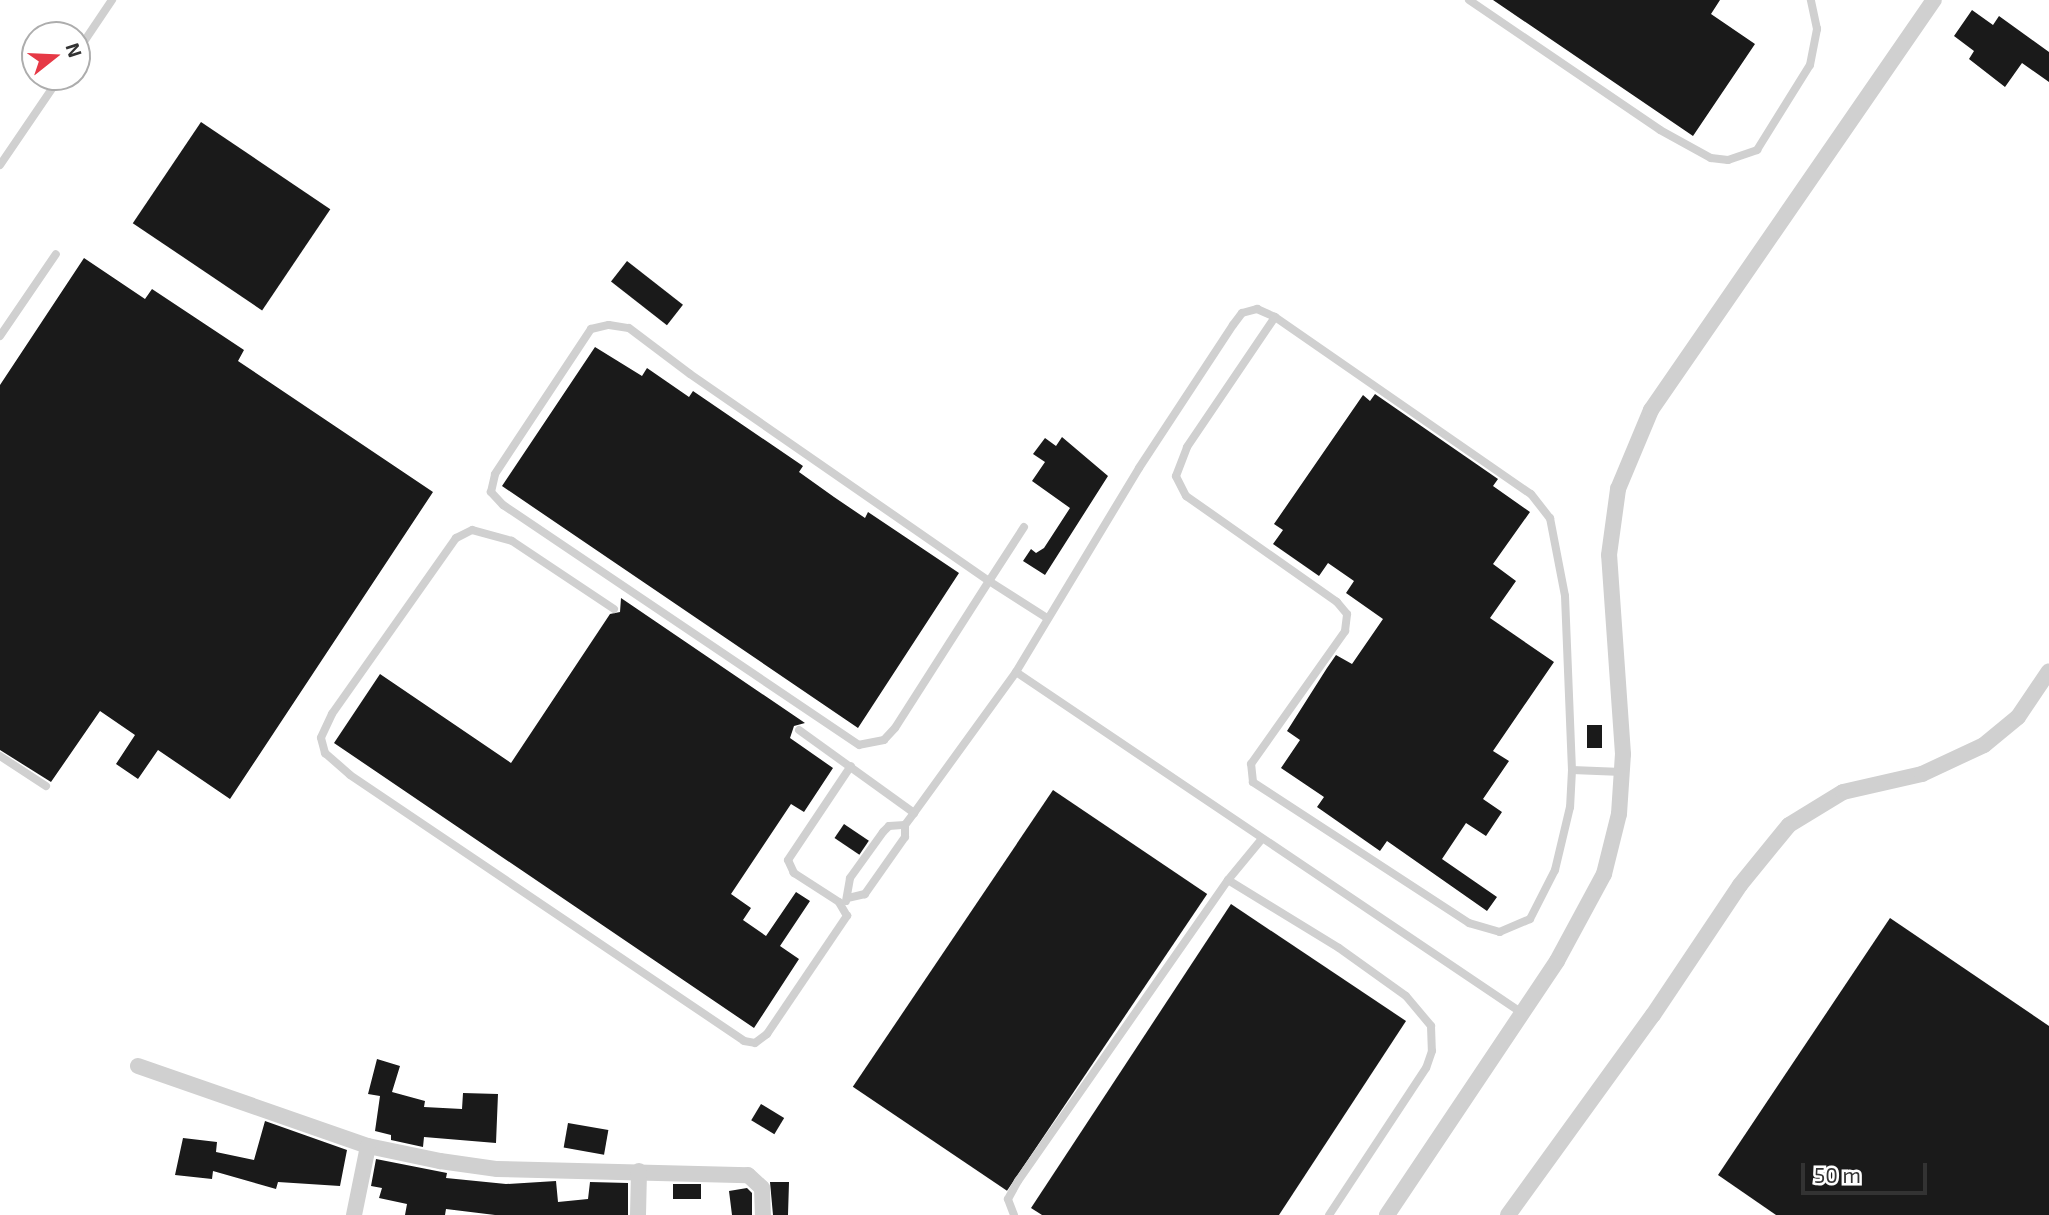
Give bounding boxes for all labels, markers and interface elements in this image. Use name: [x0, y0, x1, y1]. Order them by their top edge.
north arrow: [21, 21, 91, 91]
text: N: [61, 40, 88, 60]
scale bar: [1804, 1148, 1930, 1192]
text: 50 m: [1814, 1162, 1861, 1187]

